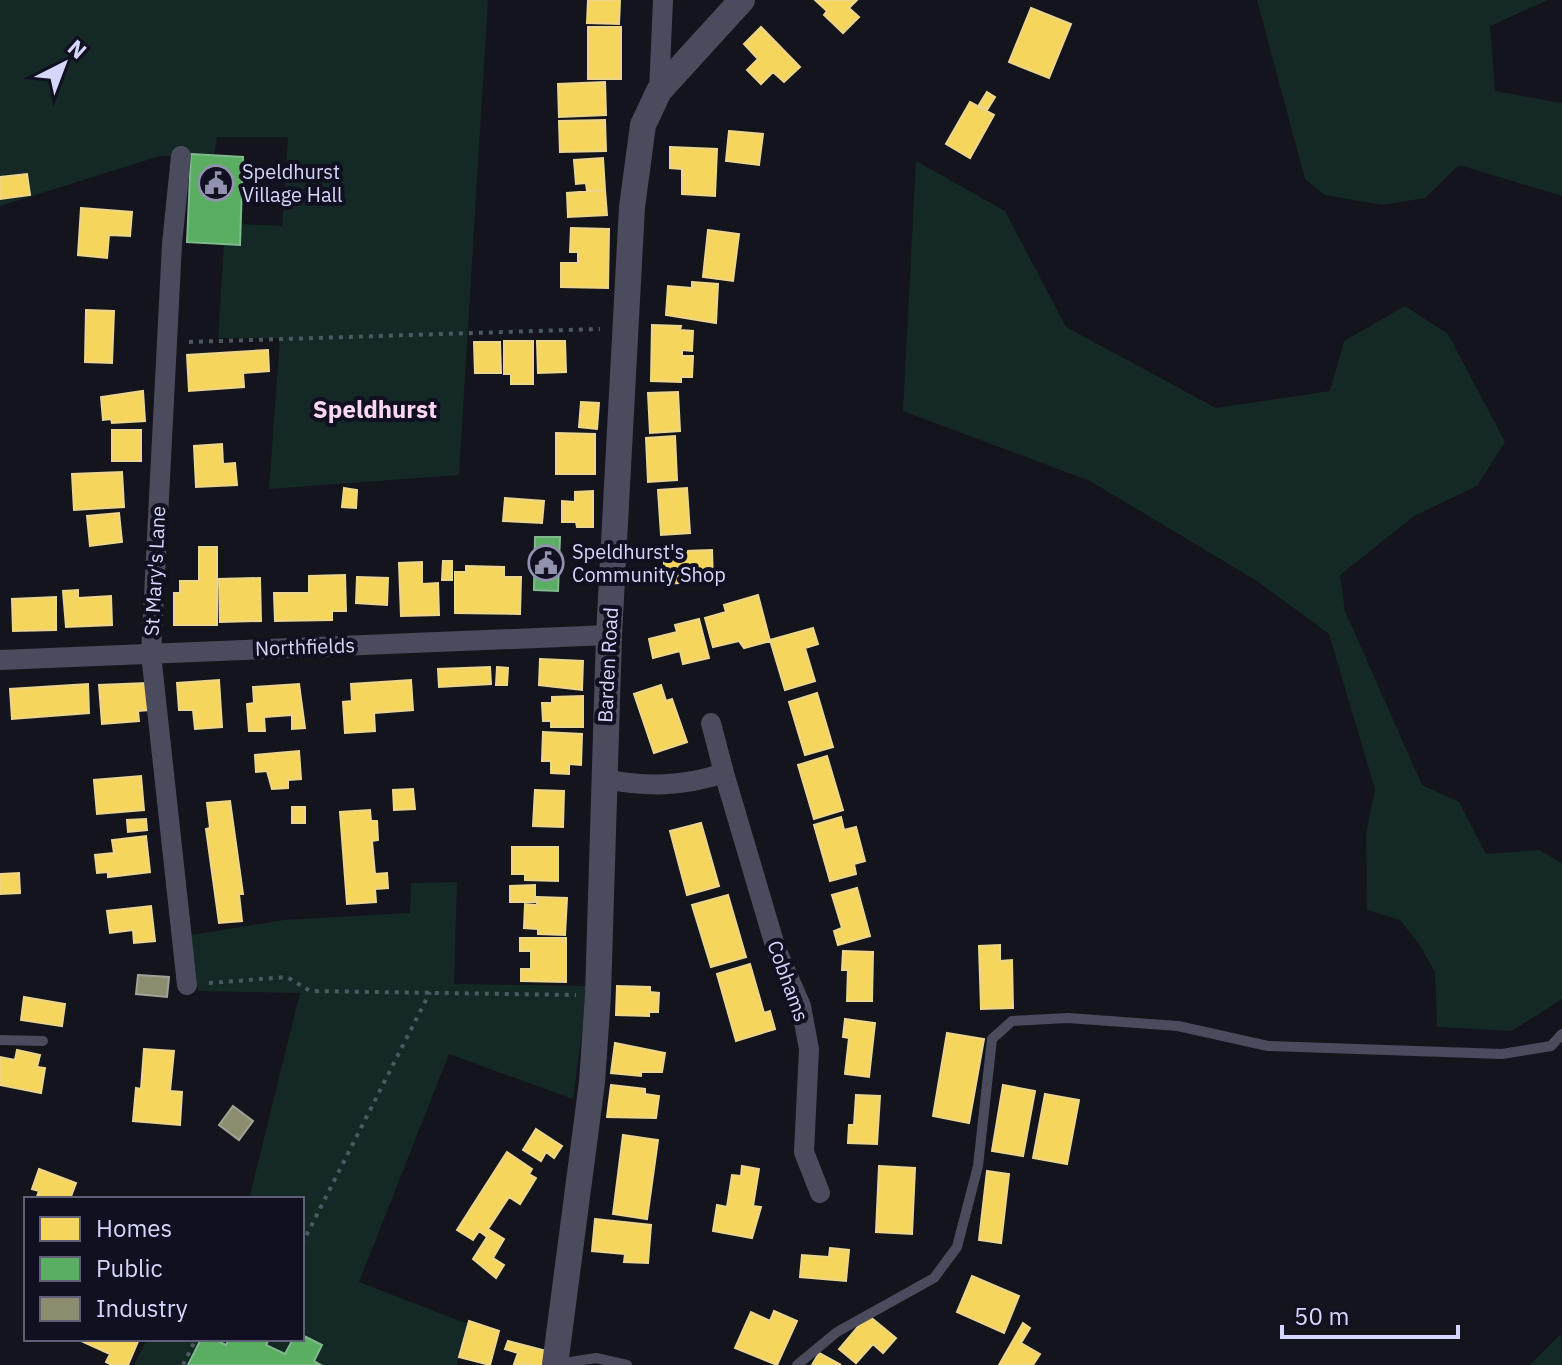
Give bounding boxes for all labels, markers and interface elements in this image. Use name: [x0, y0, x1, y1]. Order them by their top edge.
north arrow: [24, 24, 104, 104]
text: N: [62, 33, 93, 65]
place label: Speldhurst Village Hall: [242, 158, 342, 208]
public building icon: Speldhurst Village Hall: [197, 164, 235, 202]
district label: Speldhurst: [313, 393, 437, 425]
street label: St Mary's Lane: [138, 505, 171, 637]
place label: Speldhurst's Community Shop: [572, 538, 726, 588]
public building icon: Speldhurst's Community Shop: [527, 544, 565, 582]
street label: Barden Road: [591, 607, 624, 723]
street label: Northfields: [254, 631, 356, 662]
street label: Cobhams: [761, 937, 816, 1025]
legend: [24, 1197, 304, 1341]
text: Homes: [96, 1212, 172, 1244]
text: Public: [96, 1252, 163, 1284]
scale bar: [1282, 1289, 1458, 1339]
text: Industry: [96, 1292, 188, 1324]
text: 50 m: [1294, 1300, 1349, 1332]

